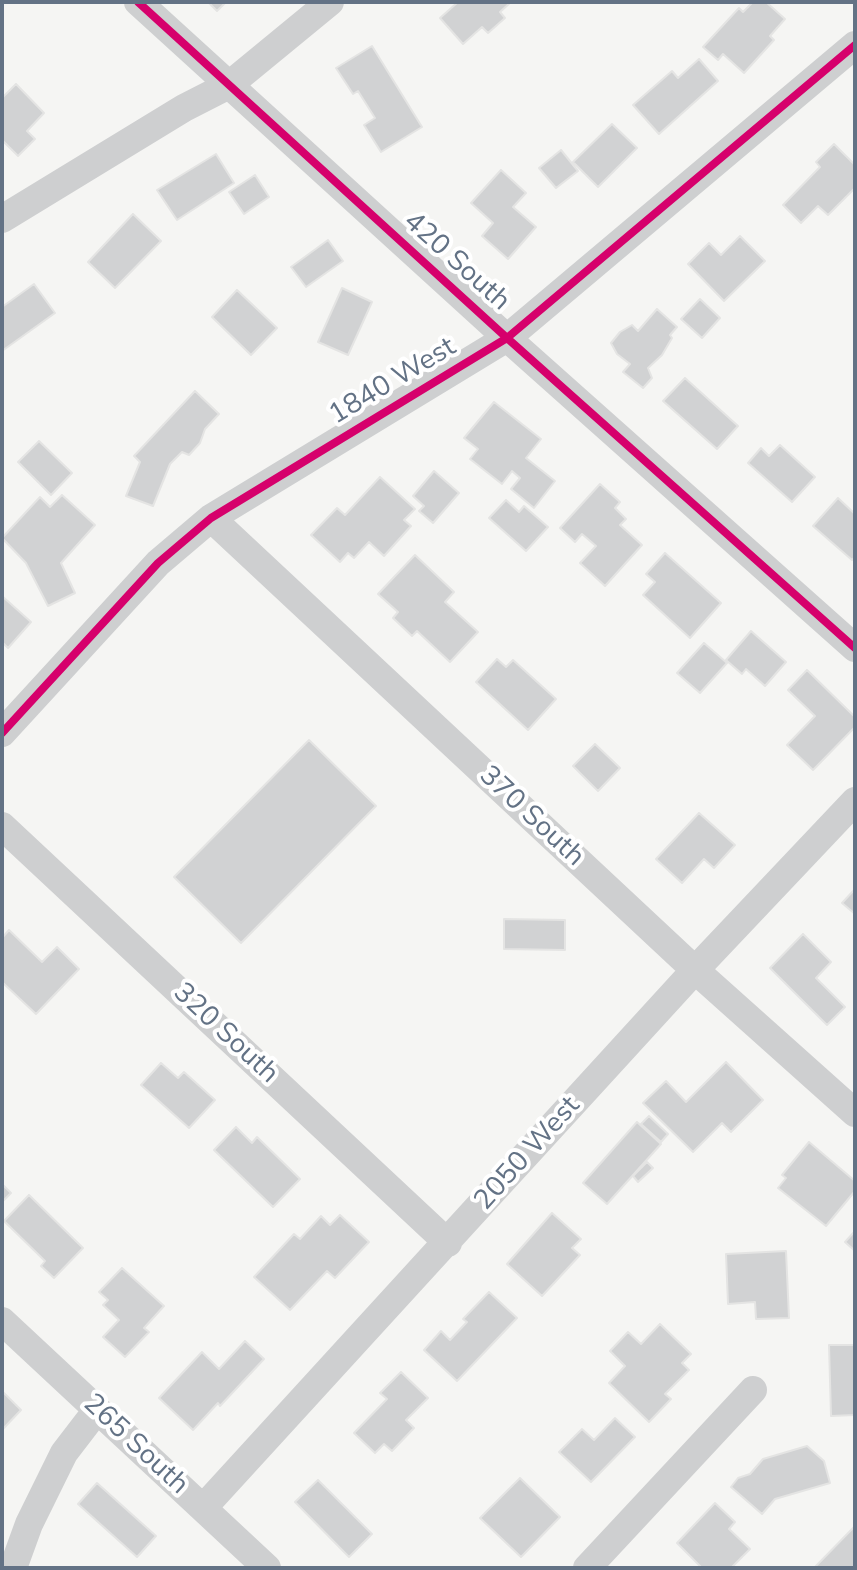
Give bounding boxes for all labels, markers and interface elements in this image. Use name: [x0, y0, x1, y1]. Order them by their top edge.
street label: 420 South: [396, 205, 516, 319]
street label: 1840 West: [324, 331, 462, 433]
street label: 370 South: [471, 760, 591, 874]
street label: 320 South: [165, 977, 285, 1091]
street label: 2050 West: [468, 1090, 588, 1218]
street label: 265 South: [75, 1388, 195, 1502]

